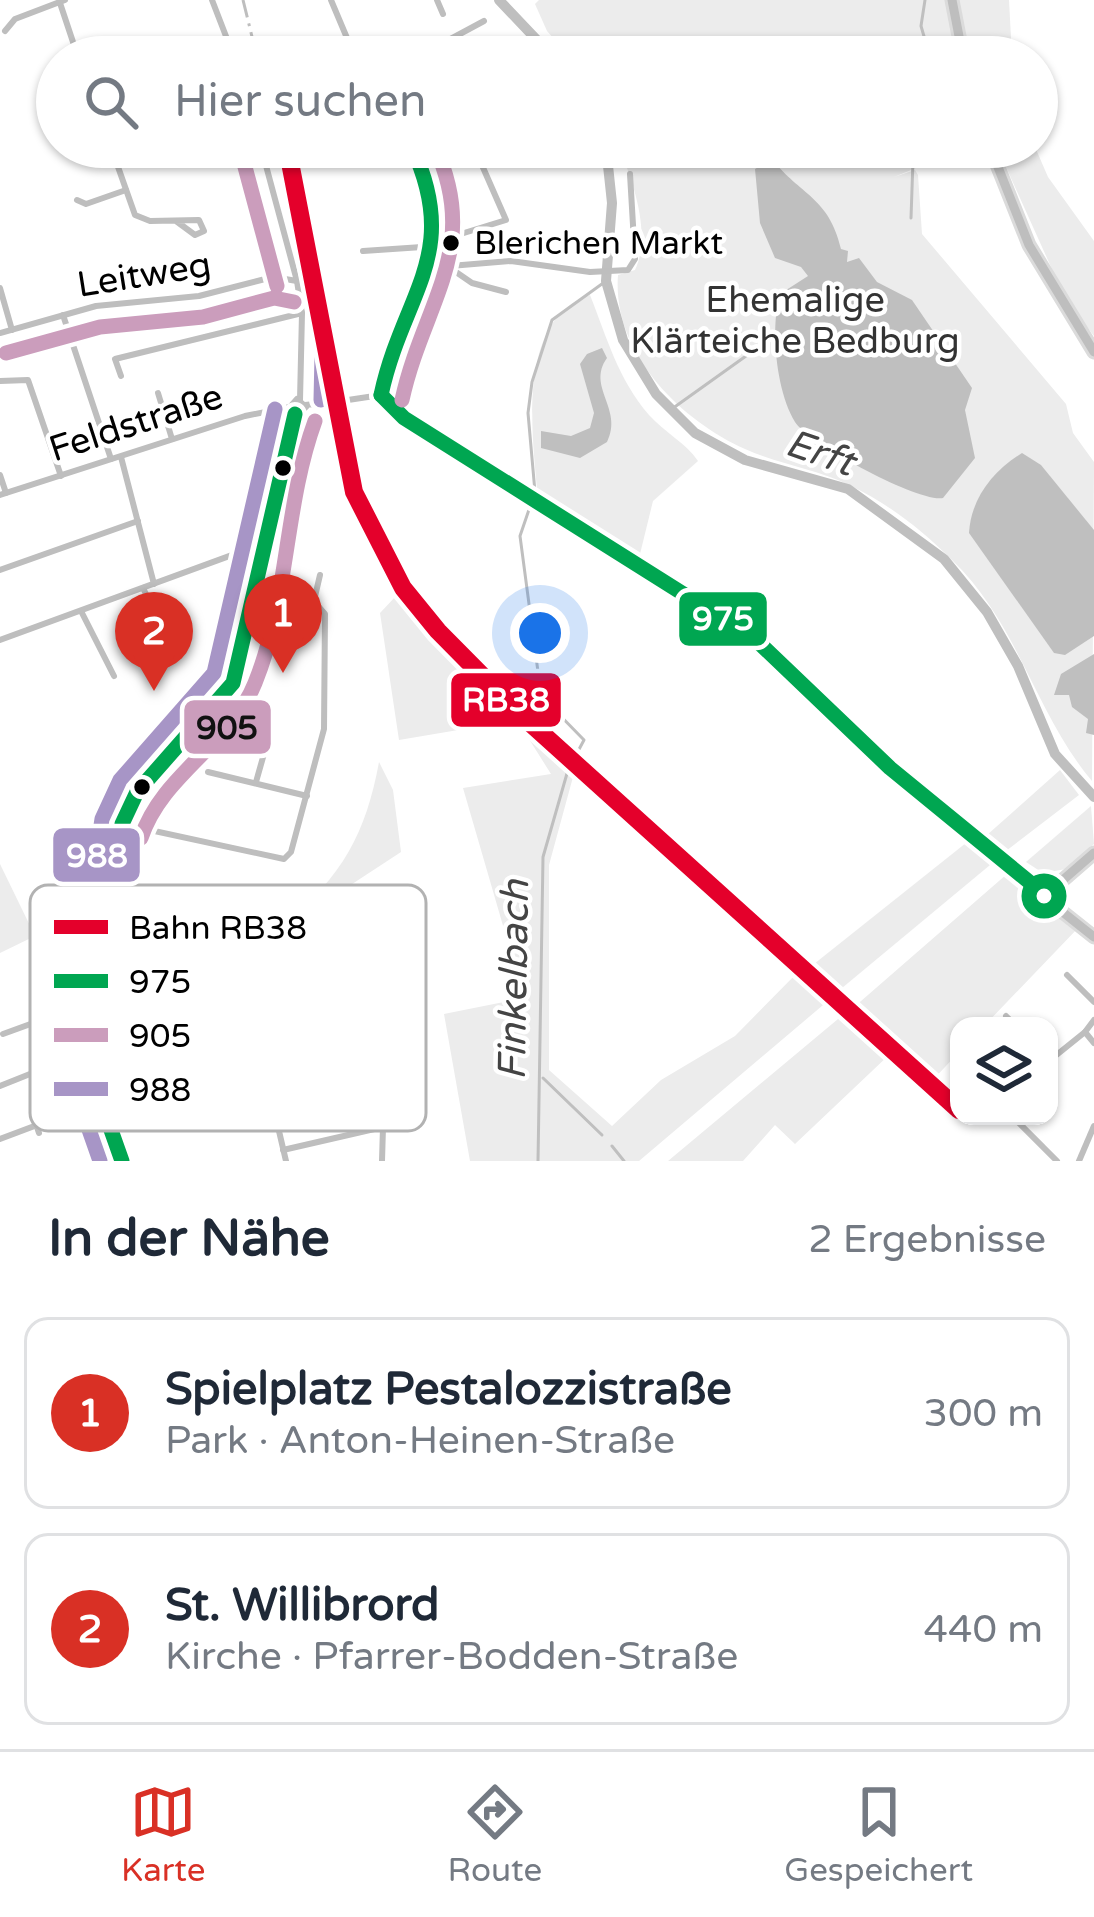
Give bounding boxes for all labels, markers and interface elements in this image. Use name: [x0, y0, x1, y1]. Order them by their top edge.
search box: [36, 36, 1058, 168]
icon: search: [78, 69, 144, 135]
text: Hier suchen: [174, 75, 426, 129]
place label: Blerichen Markt: [474, 224, 723, 263]
marker: Blerichen Markt: [440, 232, 462, 254]
street label: Leitweg: [74, 243, 214, 307]
park label: Ehemalige Klärteiche Bedburg: [630, 279, 960, 363]
street label: Feldstraße: [44, 375, 228, 471]
water label: Erft: [780, 420, 864, 488]
unlabelled marker: [272, 457, 294, 479]
pin: 1: [244, 574, 322, 673]
line badge: 975: [677, 590, 769, 648]
pin: 2: [115, 592, 193, 691]
text: 975: [692, 600, 754, 639]
your location: [510, 603, 570, 663]
line badge: RB38: [449, 671, 563, 729]
text: RB38: [462, 681, 550, 720]
line badge: 905: [182, 698, 273, 756]
text: 905: [196, 709, 258, 748]
unlabelled marker: [131, 776, 153, 798]
line badge: 988: [51, 826, 142, 884]
text: 988: [66, 837, 128, 876]
water label: Finkelbach: [489, 878, 539, 1081]
legend: [30, 885, 426, 1131]
text: Bahn RB38: [129, 909, 307, 948]
text: 975: [129, 963, 191, 1002]
text: 905: [129, 1017, 191, 1056]
map controls: [950, 1017, 1058, 1125]
button: layers: [950, 1017, 1058, 1125]
text: 988: [129, 1071, 191, 1110]
text: In der Nähe: [48, 1208, 330, 1270]
text: 2 Ergebnisse: [808, 1216, 1046, 1263]
text: Spielplatz Pestalozzistraße: [165, 1363, 732, 1417]
text: 1: [78, 1390, 102, 1437]
text: 300 m: [924, 1390, 1043, 1437]
text: Park · Anton-Heinen-Straße: [165, 1417, 675, 1464]
text: St. Willibrord: [165, 1579, 439, 1633]
text: 2: [78, 1606, 102, 1653]
text: 440 m: [924, 1606, 1043, 1653]
text: Kirche · Pfarrer-Bodden-Straße: [165, 1633, 738, 1680]
tab: Karte: [121, 1779, 205, 1890]
tab: Route: [447, 1779, 542, 1890]
tab: Gespeichert: [784, 1779, 973, 1890]

